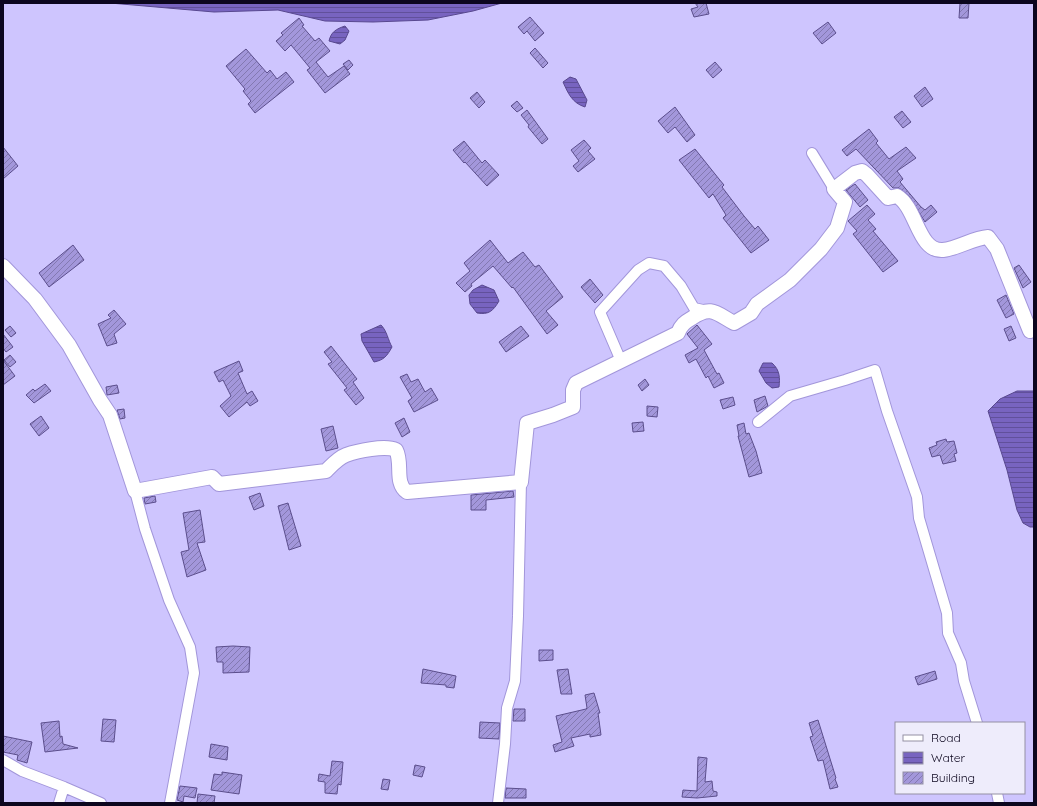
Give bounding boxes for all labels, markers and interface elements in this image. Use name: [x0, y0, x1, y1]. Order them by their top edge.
legend: [895, 722, 1025, 794]
text: Road: [931, 730, 961, 745]
text: Water: [931, 750, 966, 765]
text: Building: [931, 770, 975, 785]

